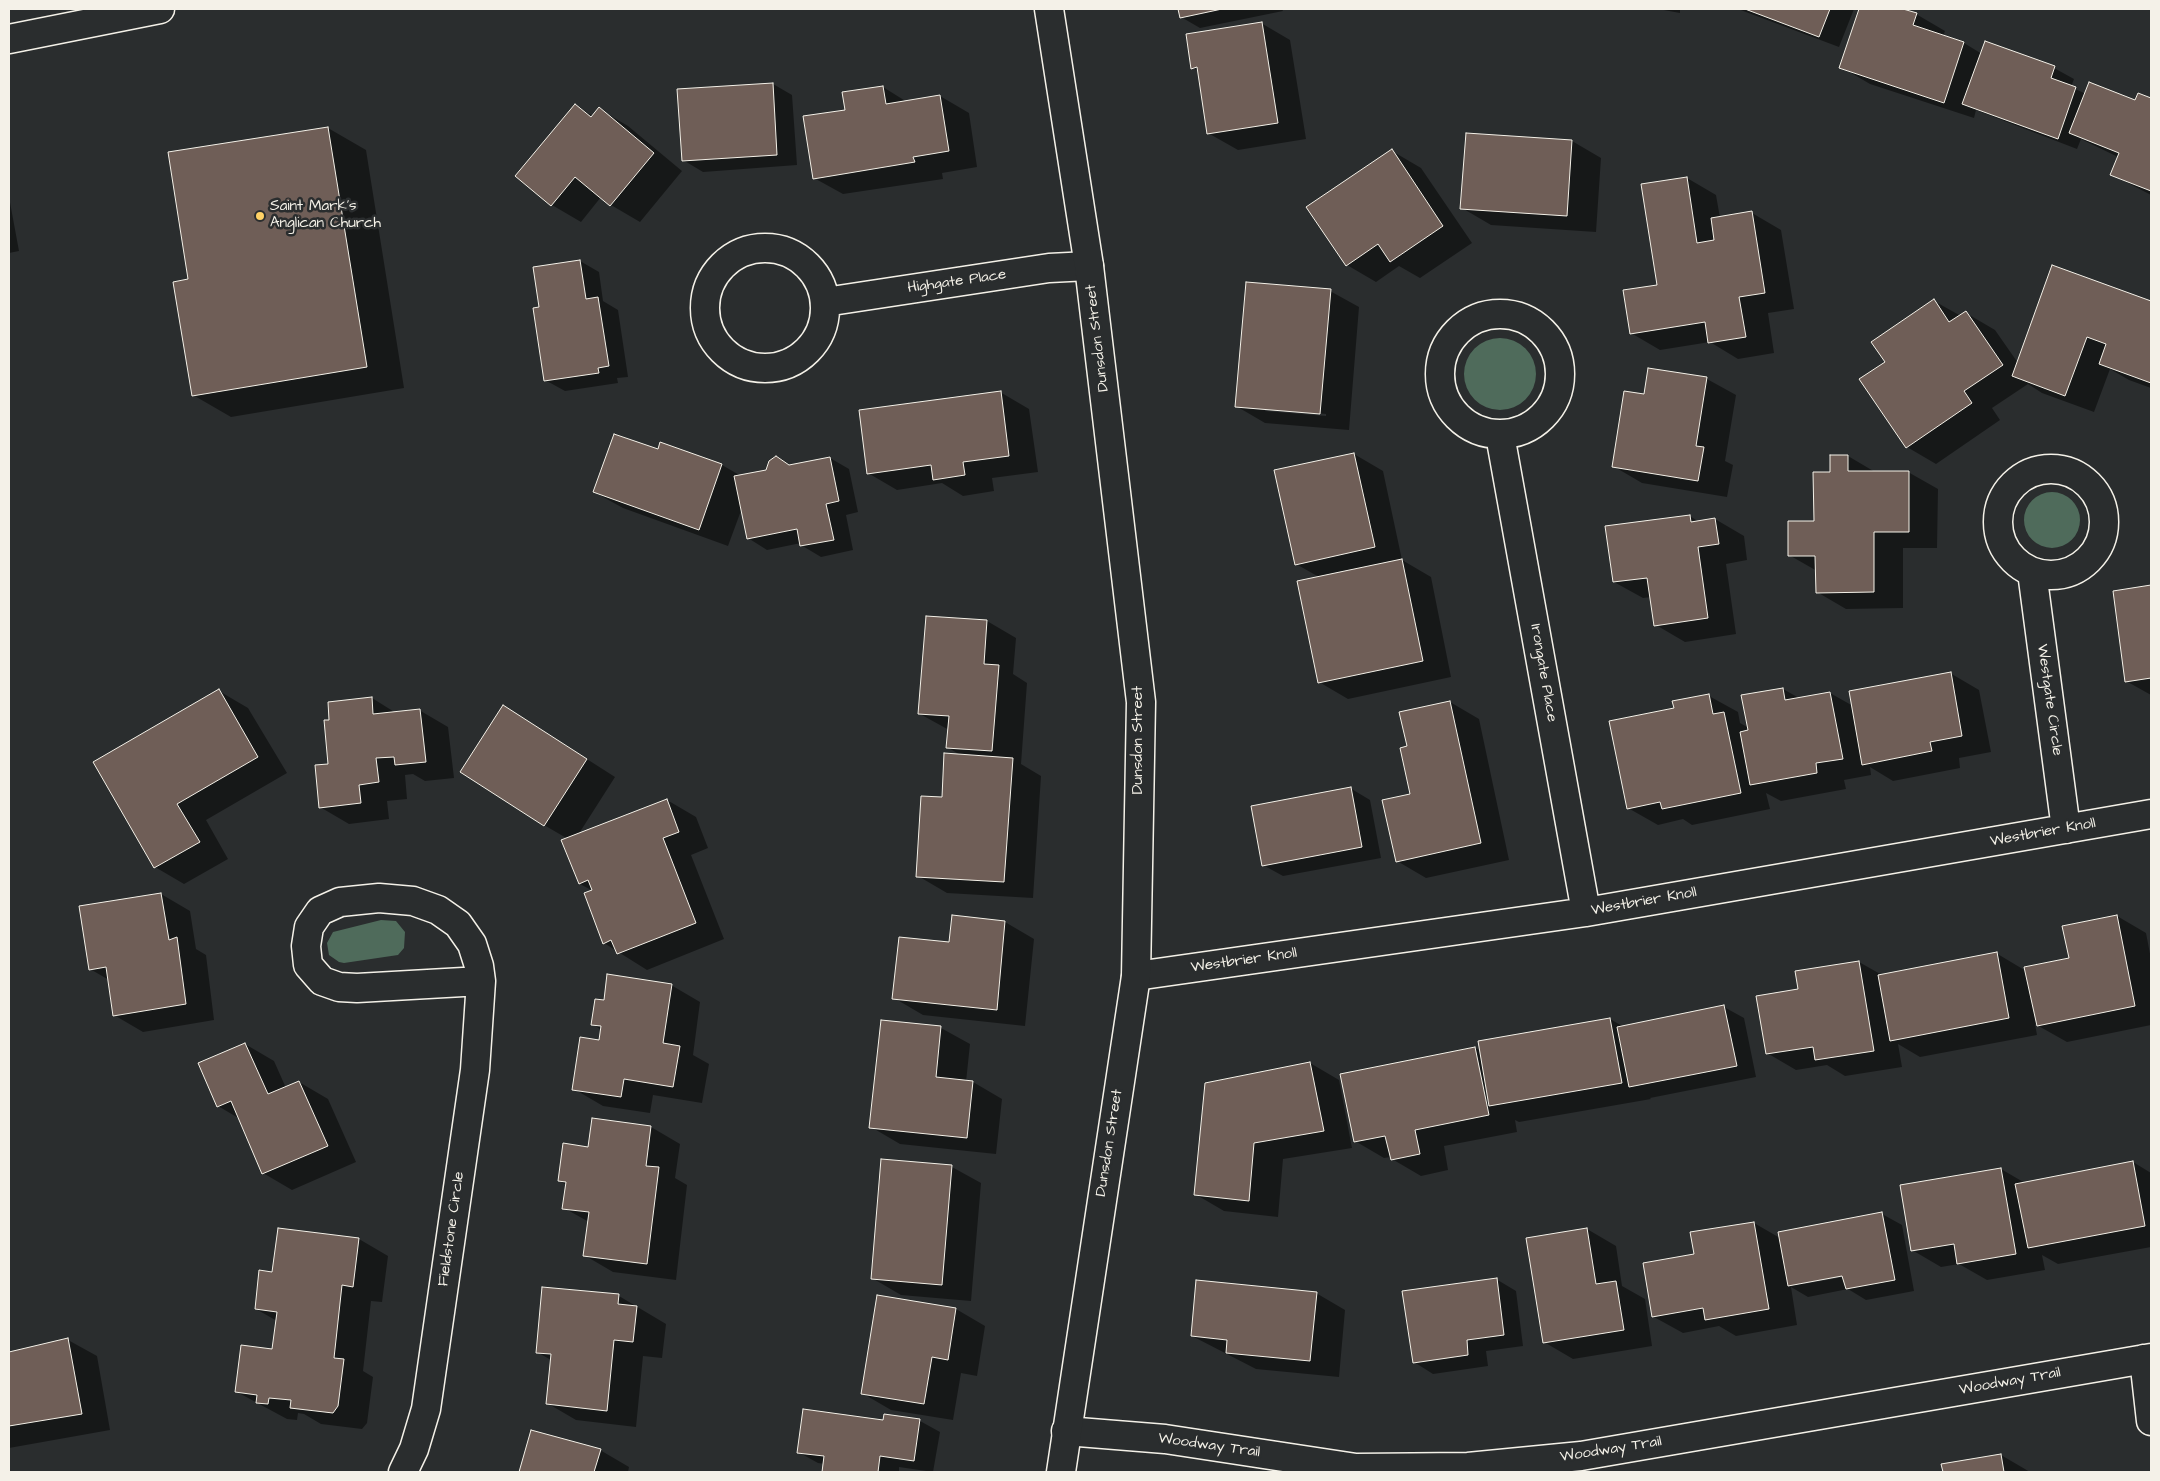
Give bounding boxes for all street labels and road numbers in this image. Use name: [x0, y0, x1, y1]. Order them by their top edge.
street label: Highgate Place: [907, 266, 1007, 298]
street label: Dunsdon Street: [1082, 283, 1114, 393]
street label: Irongate Place: [1526, 623, 1560, 723]
street label: Westgate Circle: [2032, 643, 2066, 757]
street label: Dunsdon Street: [1130, 686, 1148, 794]
street label: Westbrier Knoll: [1989, 815, 2097, 851]
street label: Westbrier Knoll: [1590, 884, 1698, 920]
street label: Westbrier Knoll: [1190, 945, 1298, 977]
street label: Dunsdon Street: [1093, 1088, 1127, 1198]
street label: Fieldstone Circle: [435, 1171, 469, 1287]
street label: Woodway Trail: [1958, 1364, 2062, 1400]
street label: Woodway Trail: [1157, 1430, 1261, 1462]
street label: Woodway Trail: [1559, 1433, 1663, 1467]

